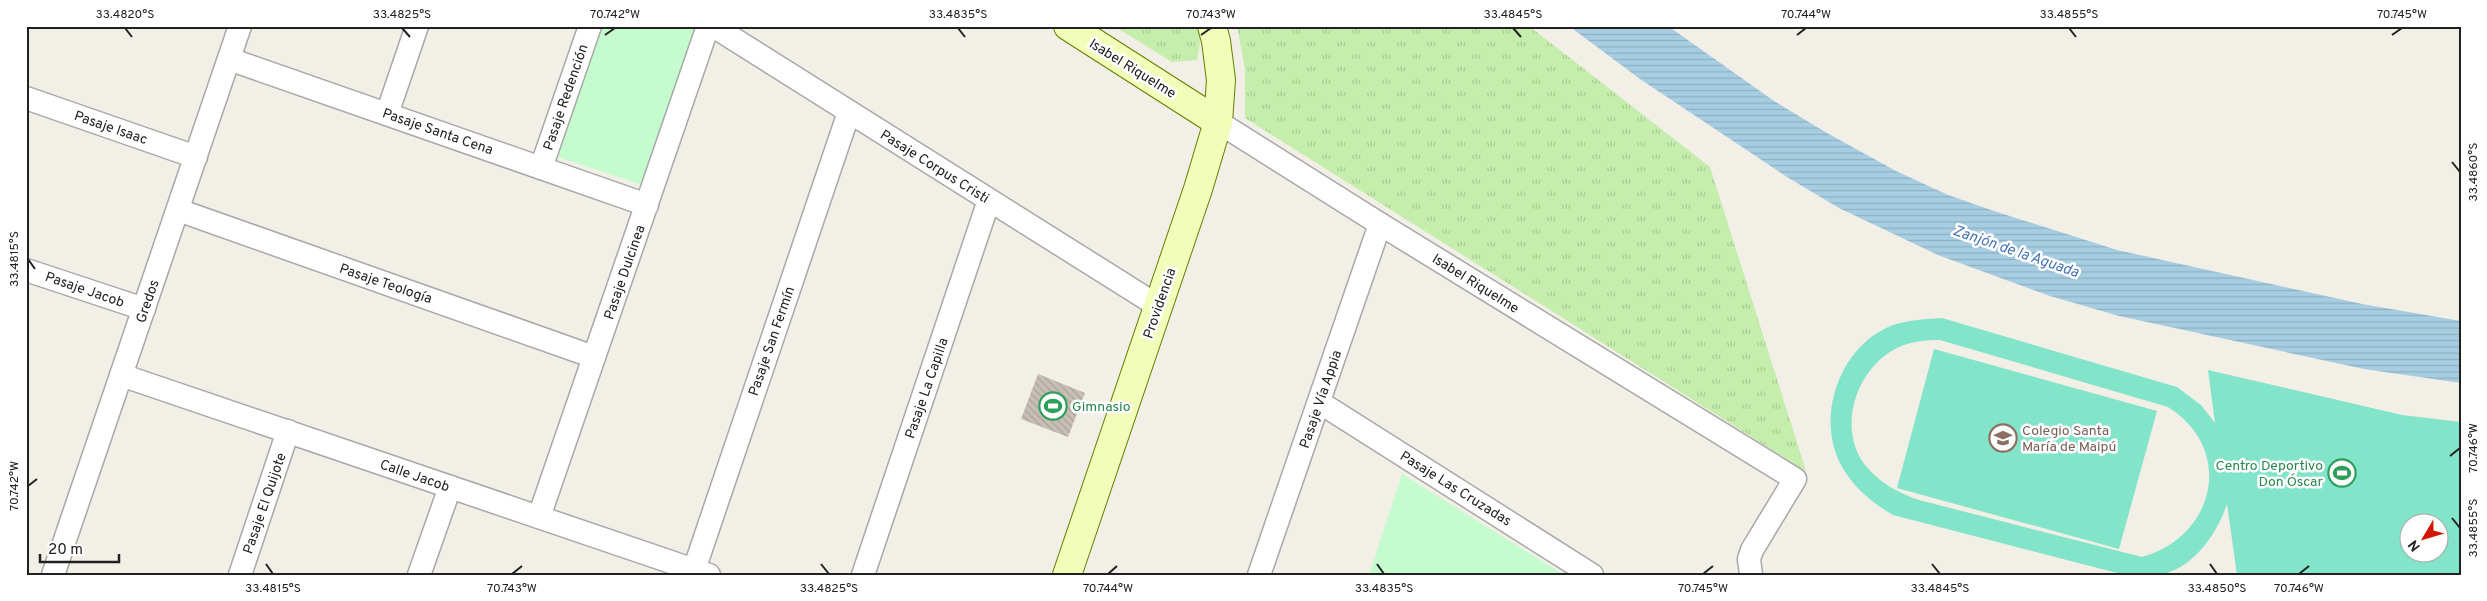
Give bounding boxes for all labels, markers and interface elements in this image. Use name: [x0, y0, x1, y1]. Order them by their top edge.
text: 33.4820°S: [96, 7, 154, 23]
text: 33.4825°S: [373, 7, 431, 23]
text: 70.742°W: [590, 7, 640, 23]
text: 33.4835°S: [929, 7, 987, 23]
text: 70.743°W: [1186, 7, 1236, 23]
text: 33.4845°S: [1484, 7, 1542, 23]
text: 70.744°W: [1781, 7, 1831, 23]
text: 33.4855°S: [2040, 7, 2098, 23]
text: 70.745°W: [2377, 7, 2427, 23]
street label: Isabel Riquelme: [1086, 36, 1179, 103]
street label: Pasaje Redención: [540, 42, 593, 153]
street label: Pasaje Santa Cena: [380, 105, 495, 159]
street label: Pasaje Isaac: [72, 108, 149, 149]
street label: Pasaje Corpus Cristi: [877, 127, 992, 208]
text: 33.4860°S: [2466, 143, 2482, 201]
water label: Zanjón de la Aguada: [1950, 222, 2081, 283]
street label: Pasaje Dulcinea: [601, 223, 650, 322]
text: 33.4815°S: [7, 231, 23, 287]
street label: Isabel Riquelme: [1429, 251, 1522, 318]
street label: Pasaje Teología: [337, 261, 434, 308]
street label: Providencia: [1140, 266, 1180, 341]
street label: Pasaje Jacob: [43, 269, 126, 312]
street label: Gredos: [133, 278, 164, 325]
street label: Pasaje San Fermín: [746, 284, 799, 398]
street label: Pasaje La Capilla: [902, 336, 953, 441]
street label: Pasaje Vía Appia: [1297, 348, 1346, 451]
sports icon: Gimnasio: [1038, 391, 1068, 421]
place label: Gimnasio: [1072, 399, 1131, 416]
school or university icon: Colegio Santa María de Maipú: [1988, 423, 2018, 453]
place label: Colegio Santa María de Maipú: [2022, 423, 2116, 456]
text: 70.746°W: [2466, 423, 2482, 473]
street label: Pasaje Las Cruzadas: [1396, 448, 1514, 530]
street label: Pasaje El Quijote: [240, 451, 291, 556]
street label: Calle Jacob: [377, 457, 452, 496]
place label: Centro Deportivo Don Óscar: [2216, 458, 2324, 491]
sports icon: Centro Deportivo Don Óscar: [2327, 458, 2357, 488]
text: 70.742°W: [7, 461, 23, 511]
text: 33.4855°S: [2466, 499, 2482, 557]
north arrow: [2400, 514, 2450, 564]
scale bar: [40, 531, 119, 563]
text: N: [2405, 536, 2425, 554]
text: 20 m: [48, 541, 83, 560]
text: 33.4815°S: [245, 581, 301, 597]
text: 70.743°W: [487, 581, 537, 597]
text: 33.4825°S: [800, 581, 858, 597]
text: 70.744°W: [1083, 581, 1133, 597]
text: 33.4835°S: [1355, 581, 1413, 597]
text: 70.745°W: [1678, 581, 1728, 597]
text: 33.4845°S: [1911, 581, 1969, 597]
text: 33.4850°S: [2187, 581, 2247, 597]
text: 70.746°W: [2274, 581, 2324, 597]

